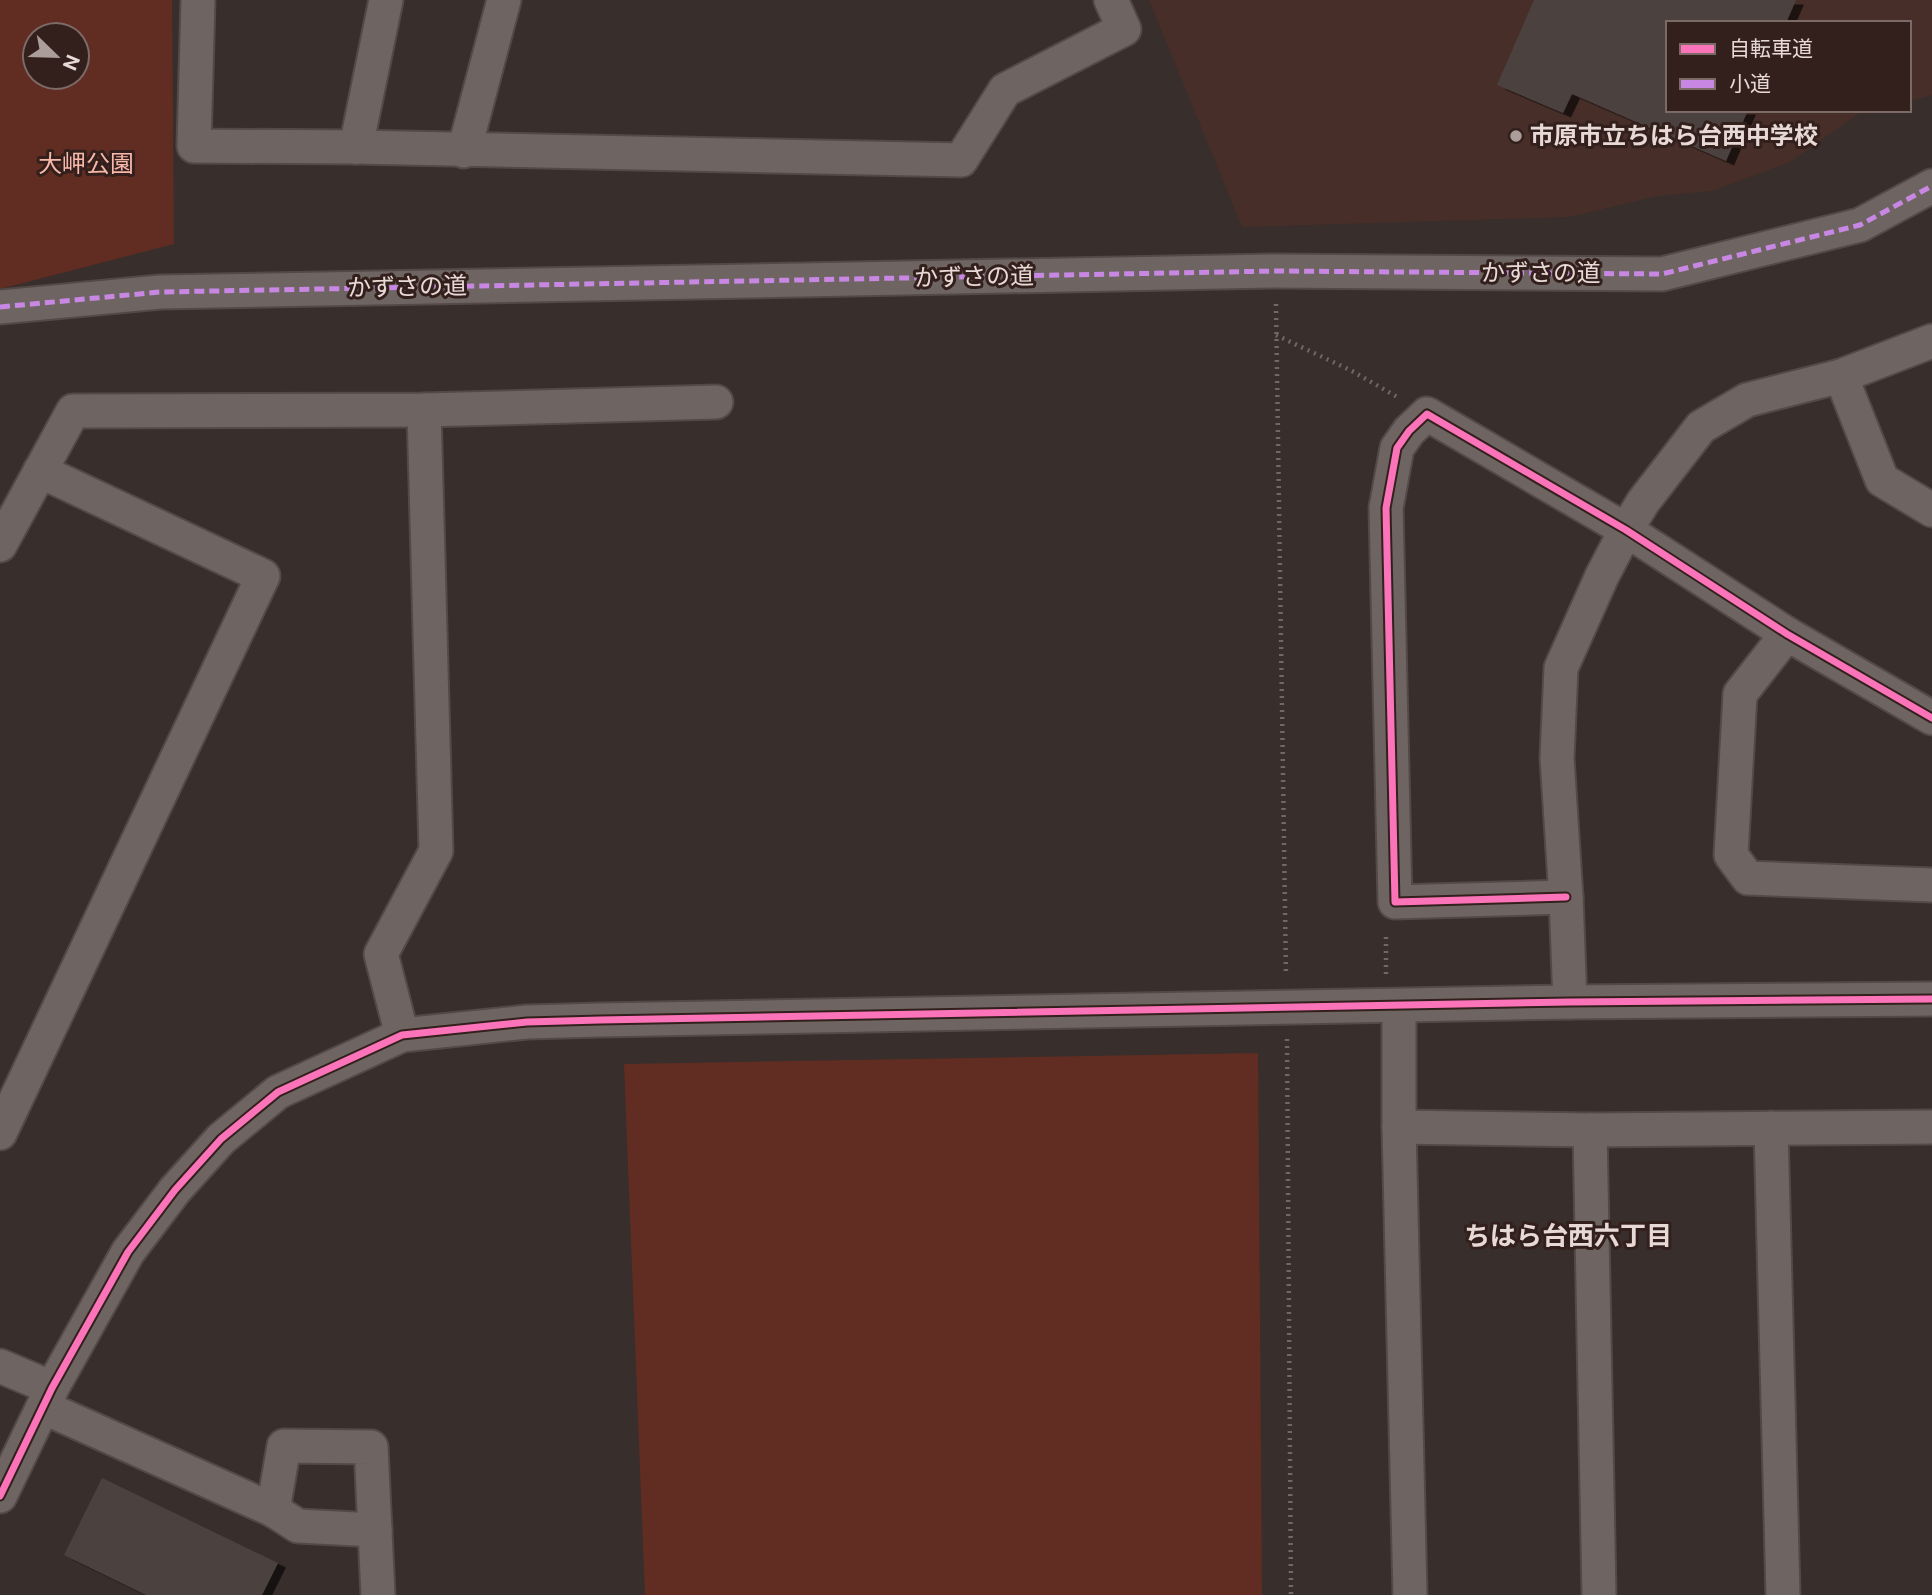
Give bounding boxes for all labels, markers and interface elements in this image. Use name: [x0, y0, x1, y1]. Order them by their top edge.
north arrow: [21, 21, 91, 91]
legend: [1666, 21, 1911, 112]
text: 自転車道: [1729, 36, 1813, 61]
text: N: [59, 52, 85, 74]
text: 小道: [1729, 71, 1771, 96]
place label: 市原市立ちはら台西中学校: [1530, 121, 1818, 149]
marker: 市原市立ちはら台西中学校: [1508, 128, 1524, 144]
park label: 大岬公園: [38, 149, 134, 177]
street label: かずさの道: [1481, 258, 1601, 286]
street label: かずさの道: [914, 261, 1034, 291]
street label: かずさの道: [347, 271, 467, 301]
district label: ちはら台西六丁目: [1464, 1220, 1672, 1251]

